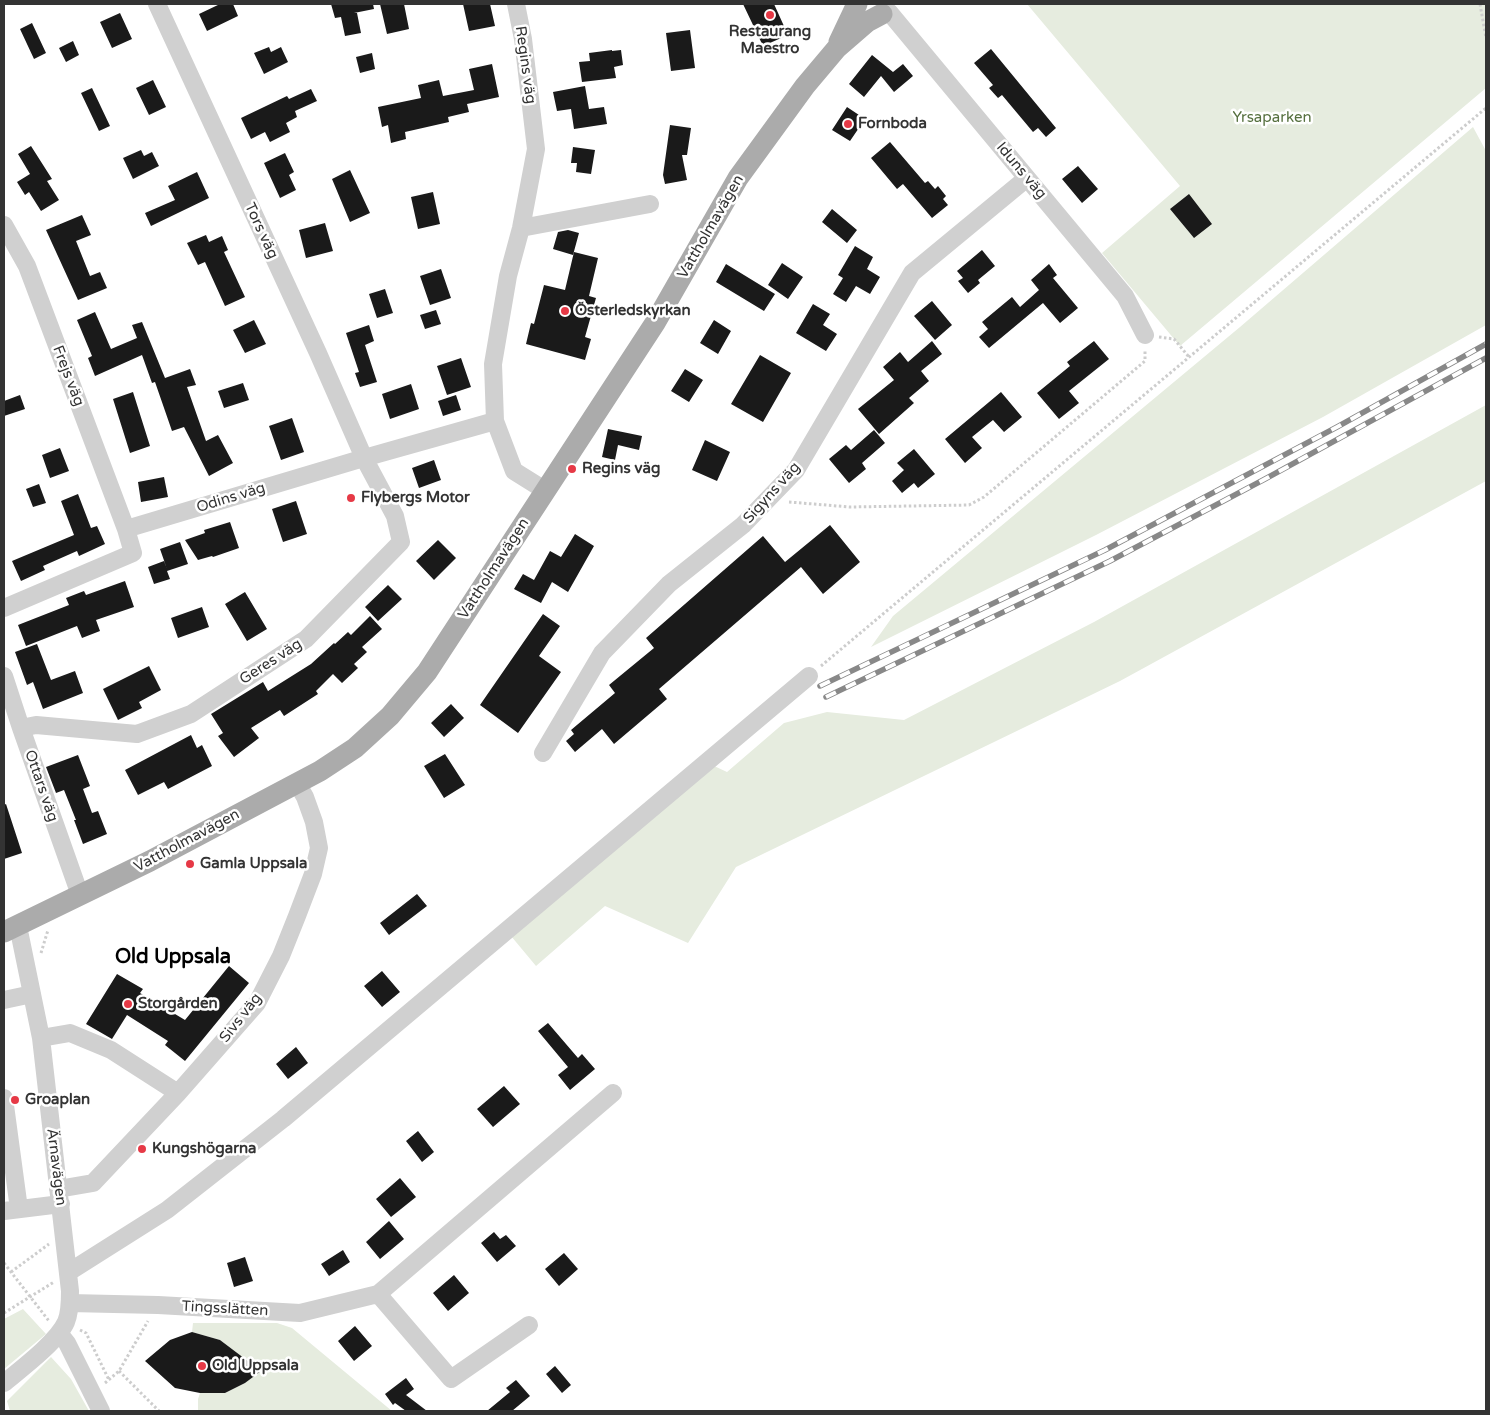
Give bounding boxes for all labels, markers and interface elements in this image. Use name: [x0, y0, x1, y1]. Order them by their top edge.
marker: Restaurang Maestro: [764, 9, 776, 21]
place label: Restaurang Maestro: [729, 23, 811, 58]
street label: Regins väg: [511, 25, 539, 105]
park label: Yrsaparken: [1232, 109, 1312, 127]
place label: Fornboda: [858, 115, 927, 133]
marker: Fornboda: [842, 118, 854, 130]
street label: Iduns väg: [992, 139, 1050, 203]
street label: Vattholmavägen: [674, 172, 748, 282]
street label: Tors väg: [240, 200, 282, 262]
place label: Österledskyrkan: [575, 302, 691, 320]
marker: Österledskyrkan: [559, 305, 571, 317]
street label: Frejs väg: [48, 343, 88, 409]
street label: Sigyns väg: [740, 459, 804, 527]
place label: Regins väg: [582, 460, 660, 478]
marker: Regins väg: [566, 463, 578, 475]
street label: Odins väg: [194, 479, 268, 517]
place label: Flybergs Motor: [361, 489, 470, 507]
marker: Flybergs Motor: [345, 492, 357, 504]
street label: Vattholmavägen: [455, 515, 533, 623]
street label: Geres väg: [236, 635, 306, 689]
street label: Ottars väg: [20, 748, 62, 824]
street label: Vattholmavägen: [131, 806, 243, 876]
place label: Gamla Uppsala: [200, 855, 307, 873]
marker: Gamla Uppsala: [184, 858, 196, 870]
district label: Old Uppsala: [115, 946, 231, 970]
street label: Sivs väg: [216, 990, 266, 1046]
place label: Storgården: [138, 995, 218, 1013]
marker: Storgården: [122, 998, 134, 1010]
place label: Groaplan: [25, 1091, 90, 1109]
marker: Groaplan: [9, 1094, 21, 1106]
street label: Ärnavägen: [42, 1127, 70, 1207]
place label: Kungshögarna: [152, 1140, 256, 1158]
marker: Kungshögarna: [136, 1143, 148, 1155]
street label: Tingsslätten: [181, 1298, 269, 1320]
place label: Old Uppsala: [212, 1357, 299, 1375]
marker: Old Uppsala: [196, 1360, 208, 1372]

